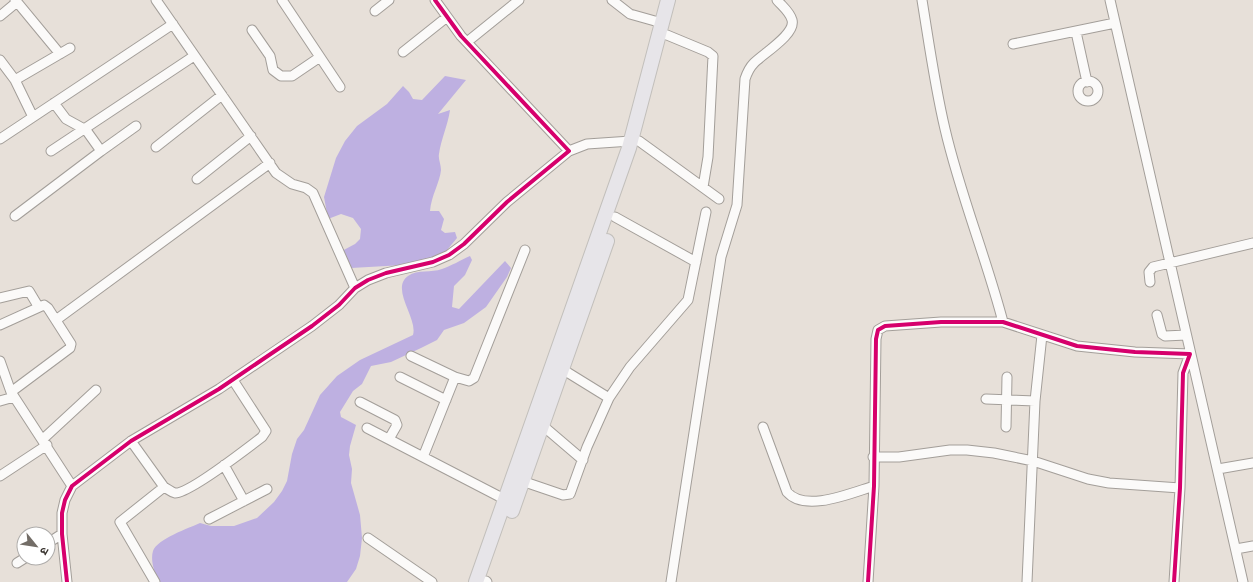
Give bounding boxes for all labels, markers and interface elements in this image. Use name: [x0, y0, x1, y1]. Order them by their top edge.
north arrow: [16, 526, 56, 566]
text: उ: [37, 545, 54, 559]

